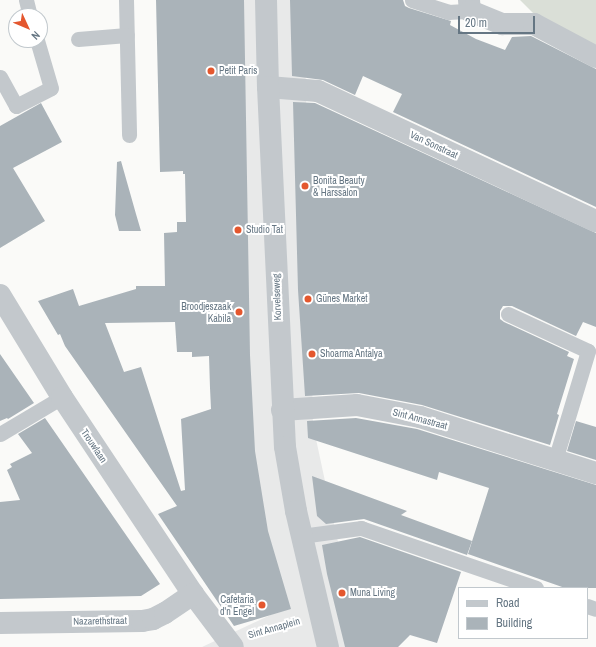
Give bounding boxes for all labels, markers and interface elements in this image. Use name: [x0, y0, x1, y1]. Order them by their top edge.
north arrow: [8, 8, 48, 48]
scale bar: [460, 8, 537, 34]
text: 20 m: [465, 15, 487, 31]
text: N: [29, 28, 43, 43]
place label: Petit Paris: [219, 65, 257, 77]
marker: Petit Paris: [206, 66, 216, 76]
street label: Van Sonstraat: [408, 129, 460, 161]
place label: Bonita Beauty & Harssalon: [313, 174, 365, 198]
marker: Bonita Beauty & Harssalon: [300, 181, 310, 191]
place label: Studio Tat: [246, 224, 283, 236]
marker: Studio Tat: [233, 225, 243, 235]
street label: Korvelseweg: [270, 273, 284, 321]
place label: Günes Market: [316, 293, 367, 305]
marker: Günes Market: [303, 294, 313, 304]
place label: Broodjeszaak Kabila: [181, 300, 231, 324]
marker: Broodjeszaak Kabila: [234, 307, 244, 317]
place label: Shoarma Antalya: [320, 348, 383, 360]
marker: Shoarma Antalya: [307, 349, 317, 359]
street label: Sint Annastraat: [391, 406, 449, 432]
street label: Trouwlaan: [78, 427, 110, 465]
place label: Muna Living: [350, 587, 395, 599]
legend: [458, 587, 588, 639]
marker: Muna Living: [337, 588, 347, 598]
place label: Cafetaria d'n Engel: [220, 593, 254, 616]
text: Road: [496, 595, 520, 611]
marker: Cafetaria d'n Engel: [257, 600, 267, 610]
street label: Nazarethstraat: [73, 615, 127, 627]
street label: Sint Annaplein: [246, 615, 302, 641]
text: Building: [496, 615, 532, 631]

